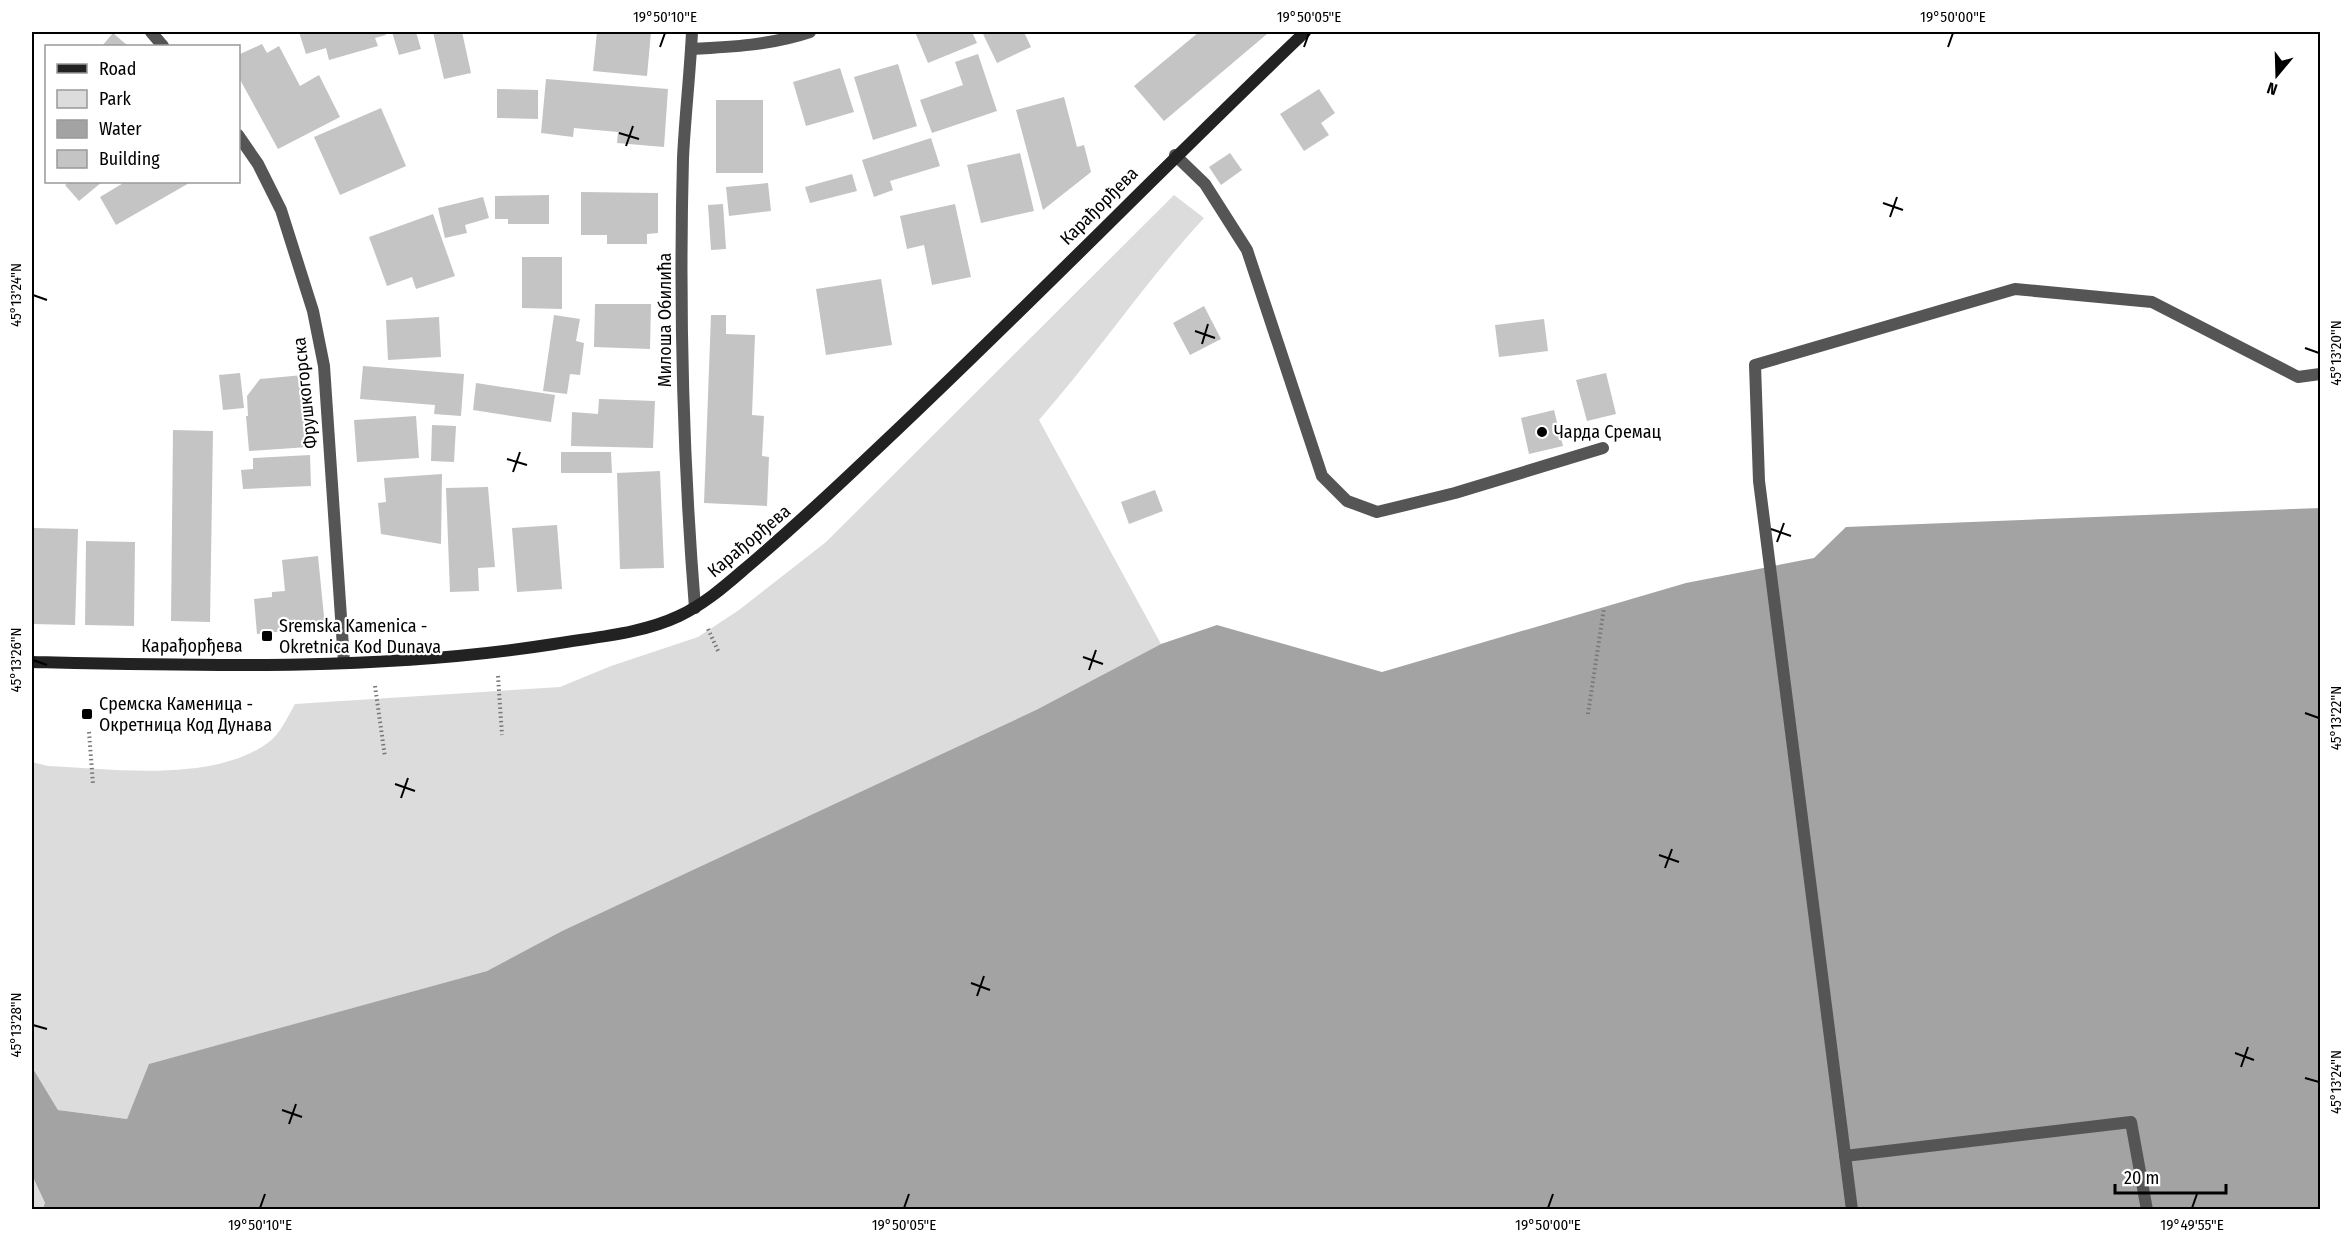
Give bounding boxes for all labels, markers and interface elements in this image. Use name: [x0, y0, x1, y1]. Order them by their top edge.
text: 19°50'10"E: [633, 8, 697, 26]
text: 19°50'05"E: [1277, 8, 1341, 26]
text: 19°50'00"E: [1920, 8, 1986, 26]
legend: [45, 45, 240, 183]
north arrow: [2247, 45, 2307, 105]
text: Road: [99, 58, 136, 80]
text: N: [2265, 78, 2280, 99]
text: Park: [99, 88, 132, 110]
text: Water: [99, 118, 142, 140]
text: Building: [99, 148, 160, 170]
street label: Карађорђева: [1055, 162, 1143, 250]
street label: Милоша Обилића: [654, 252, 676, 387]
text: 45°13'24"N: [7, 263, 25, 327]
text: 45°13'20"N: [2327, 320, 2345, 386]
street label: Фрушкогорска: [288, 336, 322, 450]
place label: Чарда Сремац: [1554, 421, 1662, 443]
marker: Чарда Сремац: [1535, 425, 1549, 439]
street label: Карађорђева: [703, 500, 795, 582]
place label: Sremska Kamenica - Okretnica Kod Dunava: [279, 615, 441, 658]
text: 45°13'26"N: [7, 627, 25, 693]
marker: Sremska Kamenica - Okretnica Kod Dunava: [260, 629, 274, 643]
street label: Карађорђева: [141, 635, 243, 657]
text: 45°13'22"N: [2327, 686, 2345, 750]
place label: Сремска Каменица - Окретница Код Дунава: [99, 693, 272, 736]
marker: Сремска Каменица - Окретница Код Дунава: [80, 707, 94, 721]
text: 45°13'28"N: [7, 992, 25, 1058]
text: 45°13'24"N: [2327, 1050, 2345, 1114]
scale bar: [2115, 1157, 2226, 1195]
text: 20 m: [2124, 1167, 2159, 1189]
text: 19°50'10"E: [228, 1216, 292, 1234]
text: 19°50'05"E: [872, 1216, 936, 1234]
text: 19°50'00"E: [1515, 1216, 1581, 1234]
text: 19°49'55"E: [2160, 1216, 2224, 1234]

